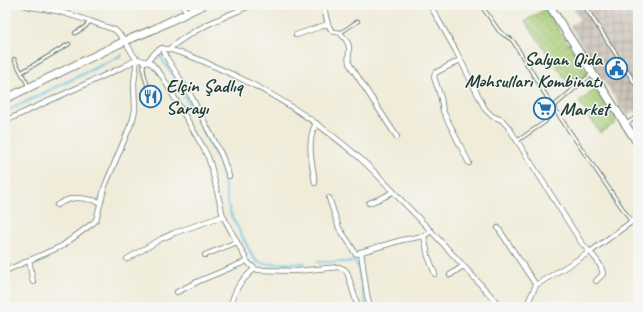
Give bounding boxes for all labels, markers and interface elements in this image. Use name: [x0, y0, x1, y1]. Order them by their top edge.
place label: Salyan Qida Məhsulları Kombinatı: [465, 47, 604, 93]
public building icon: Salyan Qida Məhsulları Kombinatı: [604, 56, 630, 82]
place label: Elçin Şadlıq Sarayı: [166, 74, 245, 120]
restaurant icon: Elçin Şadlıq Sarayı: [138, 83, 164, 109]
supermarket icon: Market: [531, 95, 557, 121]
place label: Market: [560, 97, 612, 121]

